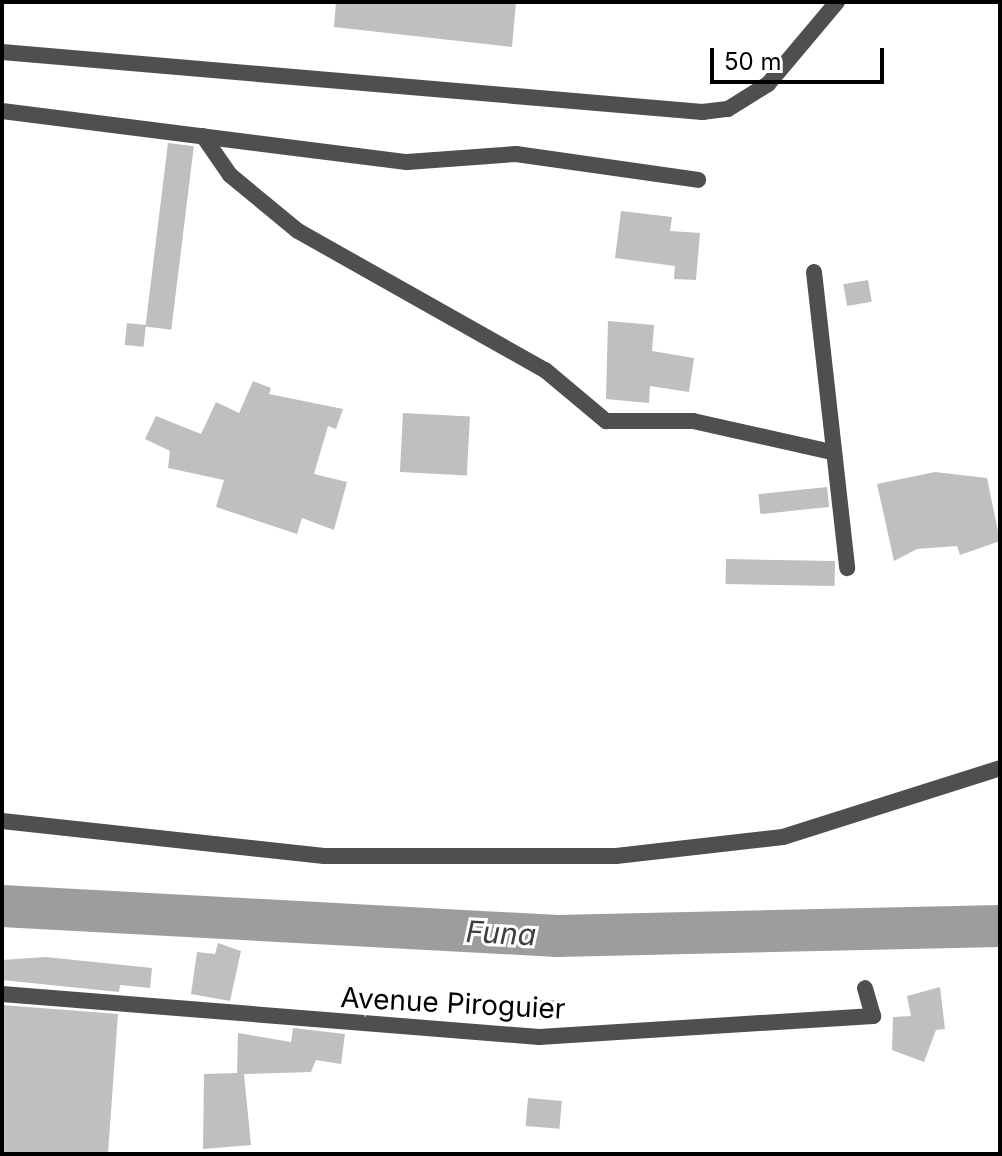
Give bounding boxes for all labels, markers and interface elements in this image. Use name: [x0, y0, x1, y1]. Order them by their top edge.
scale bar: [714, 32, 888, 82]
text: 50 m: [724, 47, 782, 76]
water label: Funa: [465, 913, 537, 953]
street label: Avenue Piroguier: [340, 980, 566, 1026]

